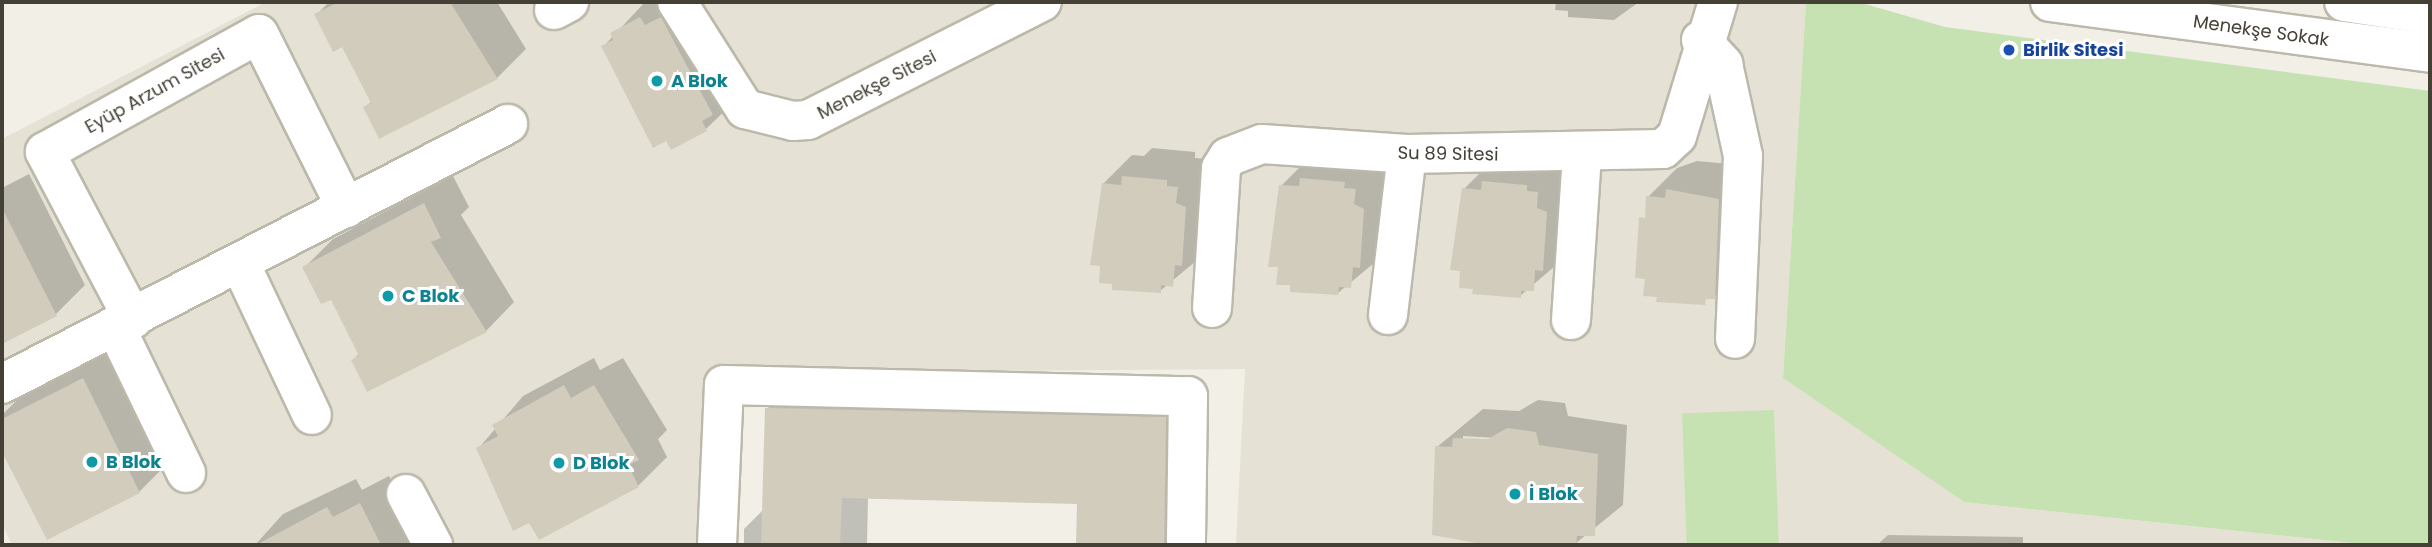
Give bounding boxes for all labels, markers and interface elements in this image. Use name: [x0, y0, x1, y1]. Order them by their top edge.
street label: Menekşe Sokak: [2192, 11, 2330, 51]
place label: Birlik Sitesi: [2023, 39, 2124, 61]
marker: Birlik Sitesi: [2001, 42, 2017, 58]
street label: Eyüp Arzum Sitesi: [81, 44, 229, 138]
street label: Menekşe Sitesi: [814, 46, 940, 124]
place label: A Blok: [671, 70, 728, 92]
marker: A Blok: [649, 73, 665, 89]
street label: Su 89 Sitesi: [1397, 142, 1499, 166]
place label: C Blok: [402, 285, 459, 307]
marker: C Blok: [380, 288, 396, 304]
place label: B Blok: [106, 451, 161, 473]
place label: D Blok: [573, 452, 630, 474]
marker: B Blok: [84, 454, 100, 470]
marker: D Blok: [551, 455, 567, 471]
place label: İ Blok: [1529, 483, 1578, 505]
marker: İ Blok: [1507, 486, 1523, 502]

